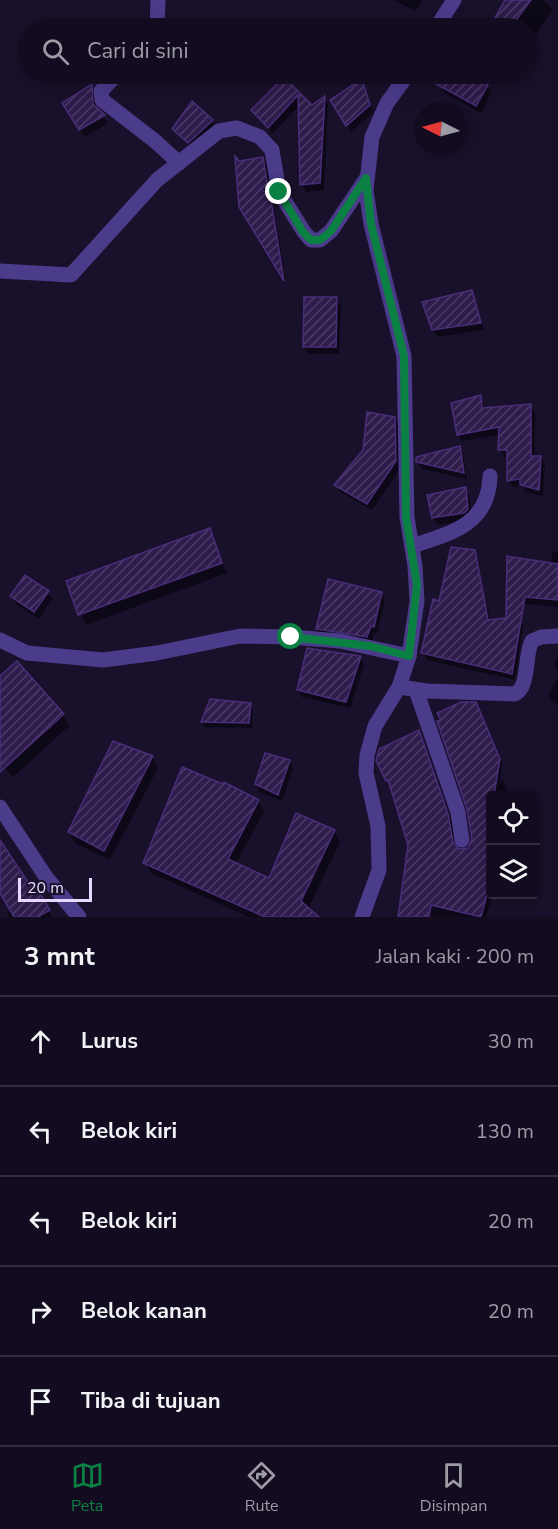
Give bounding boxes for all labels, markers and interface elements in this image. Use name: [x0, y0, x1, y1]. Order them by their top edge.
search box: [18, 18, 540, 84]
icon: search: [39, 35, 72, 68]
text: Cari di sini: [87, 36, 189, 66]
north arrow: [414, 102, 468, 156]
route end: [265, 178, 291, 204]
route start: [277, 623, 303, 649]
map controls: [486, 791, 540, 899]
button: locate: [486, 791, 540, 845]
button: layers: [486, 845, 540, 899]
scale bar: [18, 875, 92, 902]
text: 20 m: [27, 877, 64, 899]
text: 3 mnt: [24, 939, 95, 974]
text: Jalan kaki · 200 m: [376, 943, 534, 970]
icon: ahead: [24, 1025, 57, 1058]
text: Lurus: [81, 1026, 138, 1056]
text: 30 m: [488, 1028, 534, 1055]
icon: left: [24, 1115, 57, 1148]
text: Belok kiri: [81, 1116, 177, 1146]
text: 130 m: [476, 1118, 534, 1145]
icon: left: [24, 1205, 57, 1238]
text: Belok kiri: [81, 1206, 177, 1236]
text: 20 m: [488, 1208, 534, 1235]
icon: right: [24, 1295, 57, 1328]
text: Belok kanan: [81, 1296, 207, 1326]
text: 20 m: [488, 1298, 534, 1325]
icon: arrive: [24, 1385, 57, 1418]
text: Tiba di tujuan: [81, 1386, 221, 1416]
tab: Peta: [71, 1459, 104, 1517]
tab: Rute: [245, 1459, 279, 1517]
tab: Disimpan: [420, 1459, 487, 1517]

